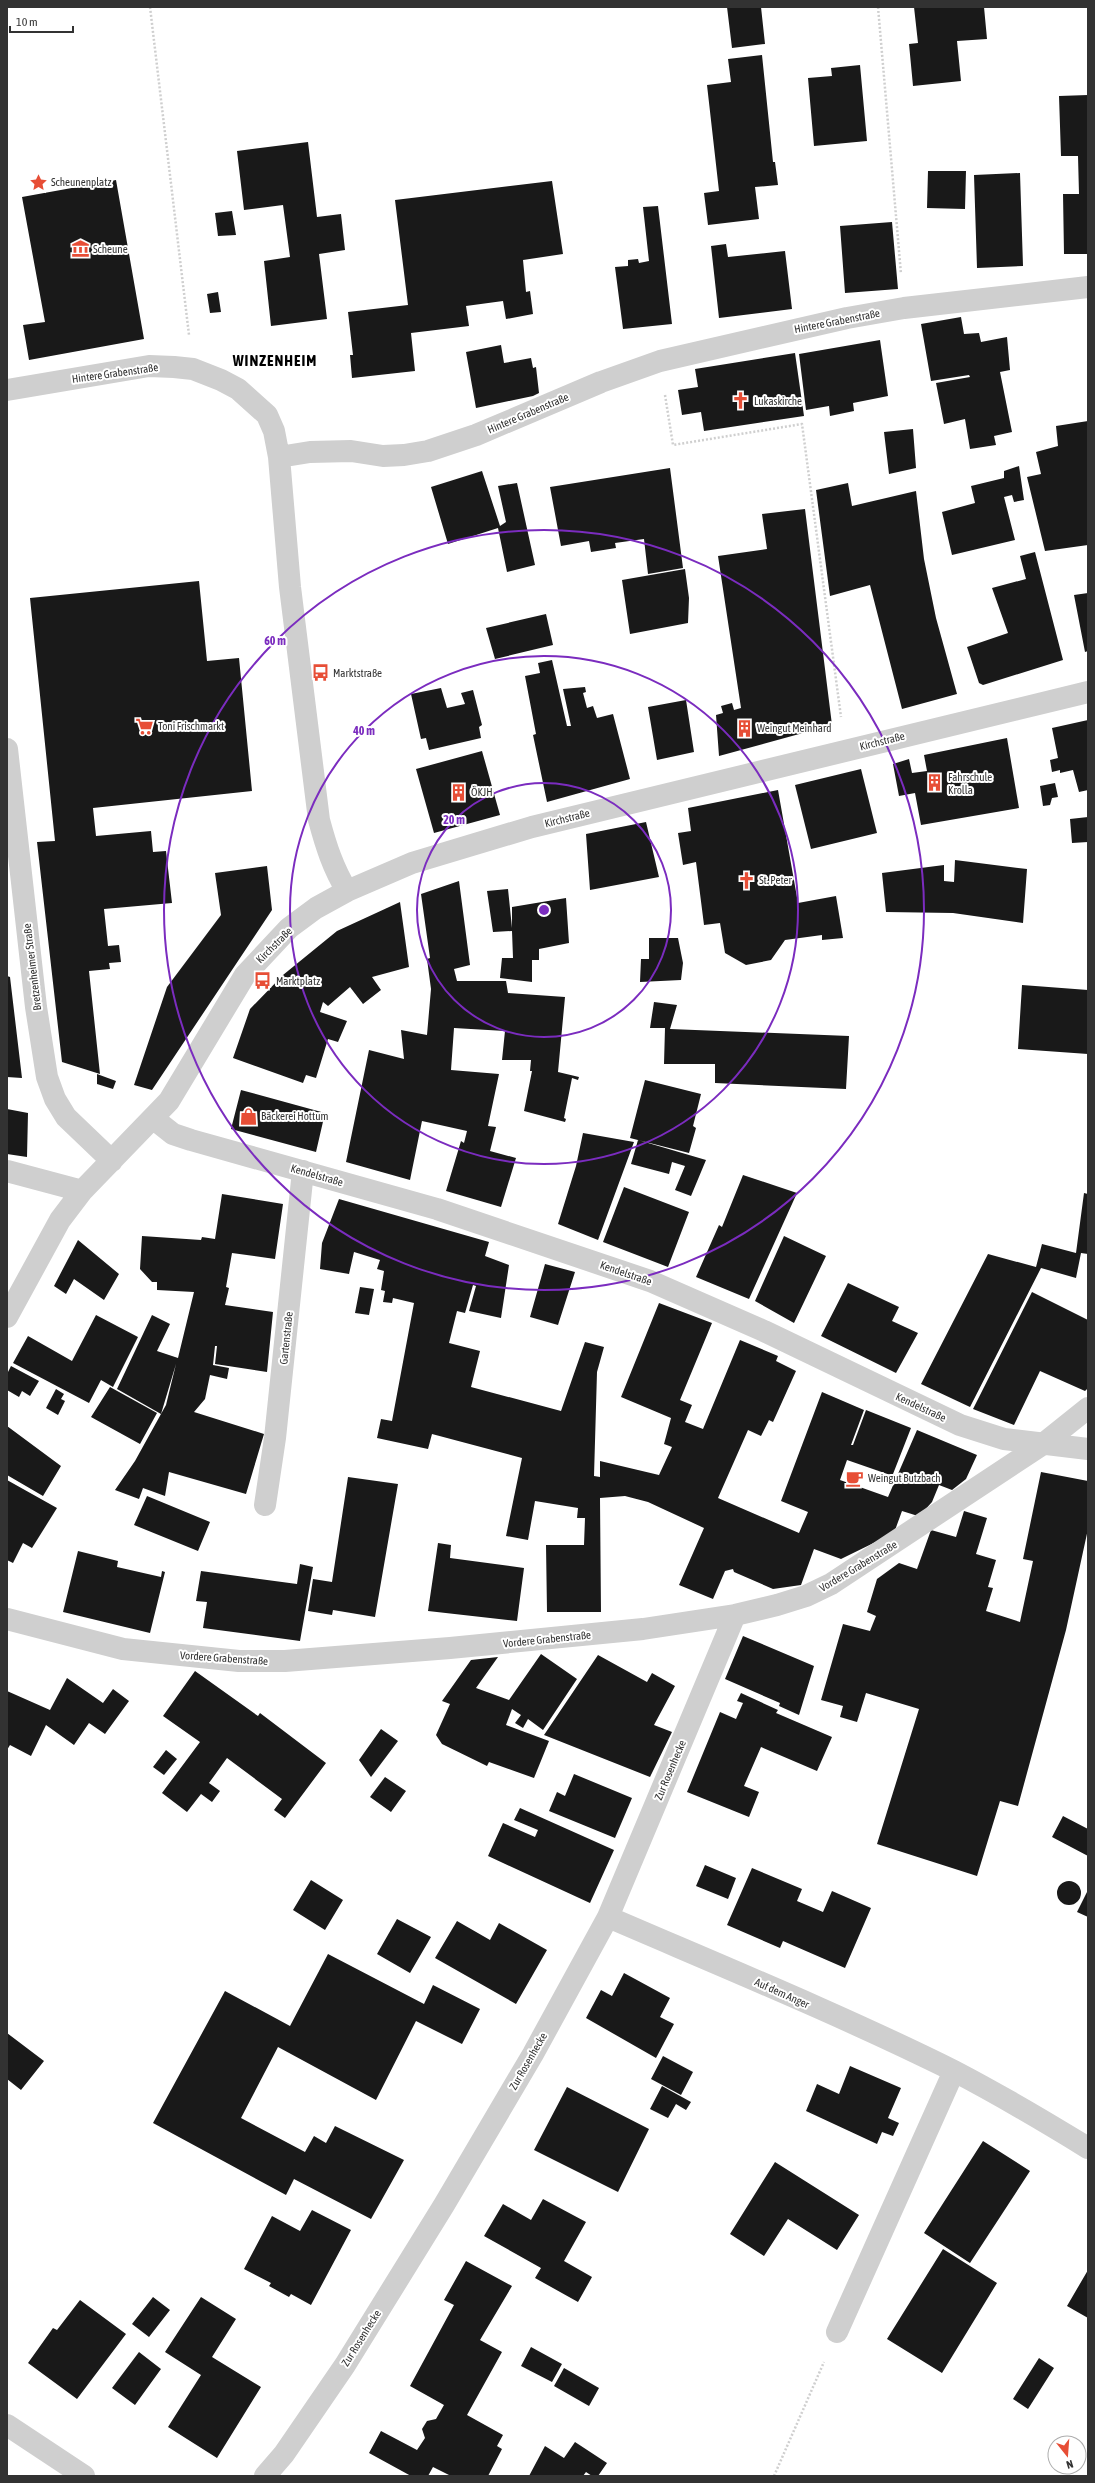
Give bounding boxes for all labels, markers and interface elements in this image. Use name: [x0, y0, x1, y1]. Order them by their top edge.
scale bar: [10, 8, 73, 34]
text: 10 m: [16, 15, 38, 29]
place icon: Scheunenplatz: [28, 172, 48, 192]
place label: Scheunenplatz: [51, 176, 111, 188]
museum icon: Scheune: [70, 239, 90, 259]
place label: Scheune: [93, 243, 128, 255]
street label: Hintere Grabenstraße: [793, 307, 881, 335]
district label: WINZENHEIM: [232, 352, 317, 369]
street label: Hintere Grabenstraße: [71, 361, 159, 385]
street label: Hintere Grabenstraße: [486, 390, 570, 436]
church icon: Lukaskirche: [731, 391, 751, 411]
place label: Lukaskirche: [754, 395, 802, 407]
text: 60 m: [264, 634, 286, 648]
bus stop icon: Marktstraße: [310, 663, 330, 683]
place label: Marktstraße: [333, 667, 382, 679]
supermarket icon: Toni Frischmarkt: [135, 716, 155, 736]
building icon: Weingut Meinhard: [734, 718, 754, 738]
place label: Toni Frischmarkt: [158, 720, 224, 732]
place label: Weingut Meinhard: [757, 722, 831, 734]
text: 40 m: [352, 724, 375, 738]
street label: Kirchstraße: [858, 730, 906, 752]
place label: Fahrschule Krolla: [948, 771, 992, 796]
building icon: Fahrschule Krolla: [925, 773, 945, 793]
building icon: ÖKJH: [448, 782, 468, 802]
place label: ÖKJH: [471, 786, 493, 798]
street label: Kirchstraße: [543, 807, 591, 829]
text: 20 m: [443, 813, 465, 827]
church icon: St. Peter: [736, 870, 756, 890]
place label: St. Peter: [759, 874, 793, 886]
centre of rings: [537, 903, 551, 917]
street label: Bretzenheimer Straße: [21, 923, 43, 1011]
street label: Kirchstraße: [254, 925, 294, 965]
bus stop icon: Marktplatz: [253, 971, 273, 991]
place label: Marktplatz: [276, 975, 320, 987]
shop icon: Bäckerei Hottum: [238, 1106, 258, 1126]
place label: Bäckerei Hottum: [261, 1110, 328, 1122]
street label: Kendelstraße: [289, 1162, 345, 1188]
street label: Kendelstraße: [599, 1259, 653, 1287]
street label: Gartenstraße: [277, 1311, 295, 1365]
street label: Kendelstraße: [894, 1390, 948, 1424]
cafe icon: Weingut Butzbach: [845, 1468, 865, 1488]
place label: Weingut Butzbach: [868, 1472, 941, 1484]
street label: Vordere Grabenstraße: [817, 1538, 899, 1594]
street label: Vordere Grabenstraße: [502, 1628, 592, 1650]
street label: Vordere Grabenstraße: [180, 1649, 268, 1667]
street label: Zur Rosenhecke: [652, 1738, 688, 1802]
street label: Auf dem Anger: [753, 1976, 812, 2011]
street label: Zur Rosenhecke: [507, 2030, 549, 2092]
street label: Zur Rosenhecke: [339, 2308, 383, 2368]
north arrow: [1047, 2435, 1087, 2475]
text: N: [1065, 2458, 1075, 2471]

